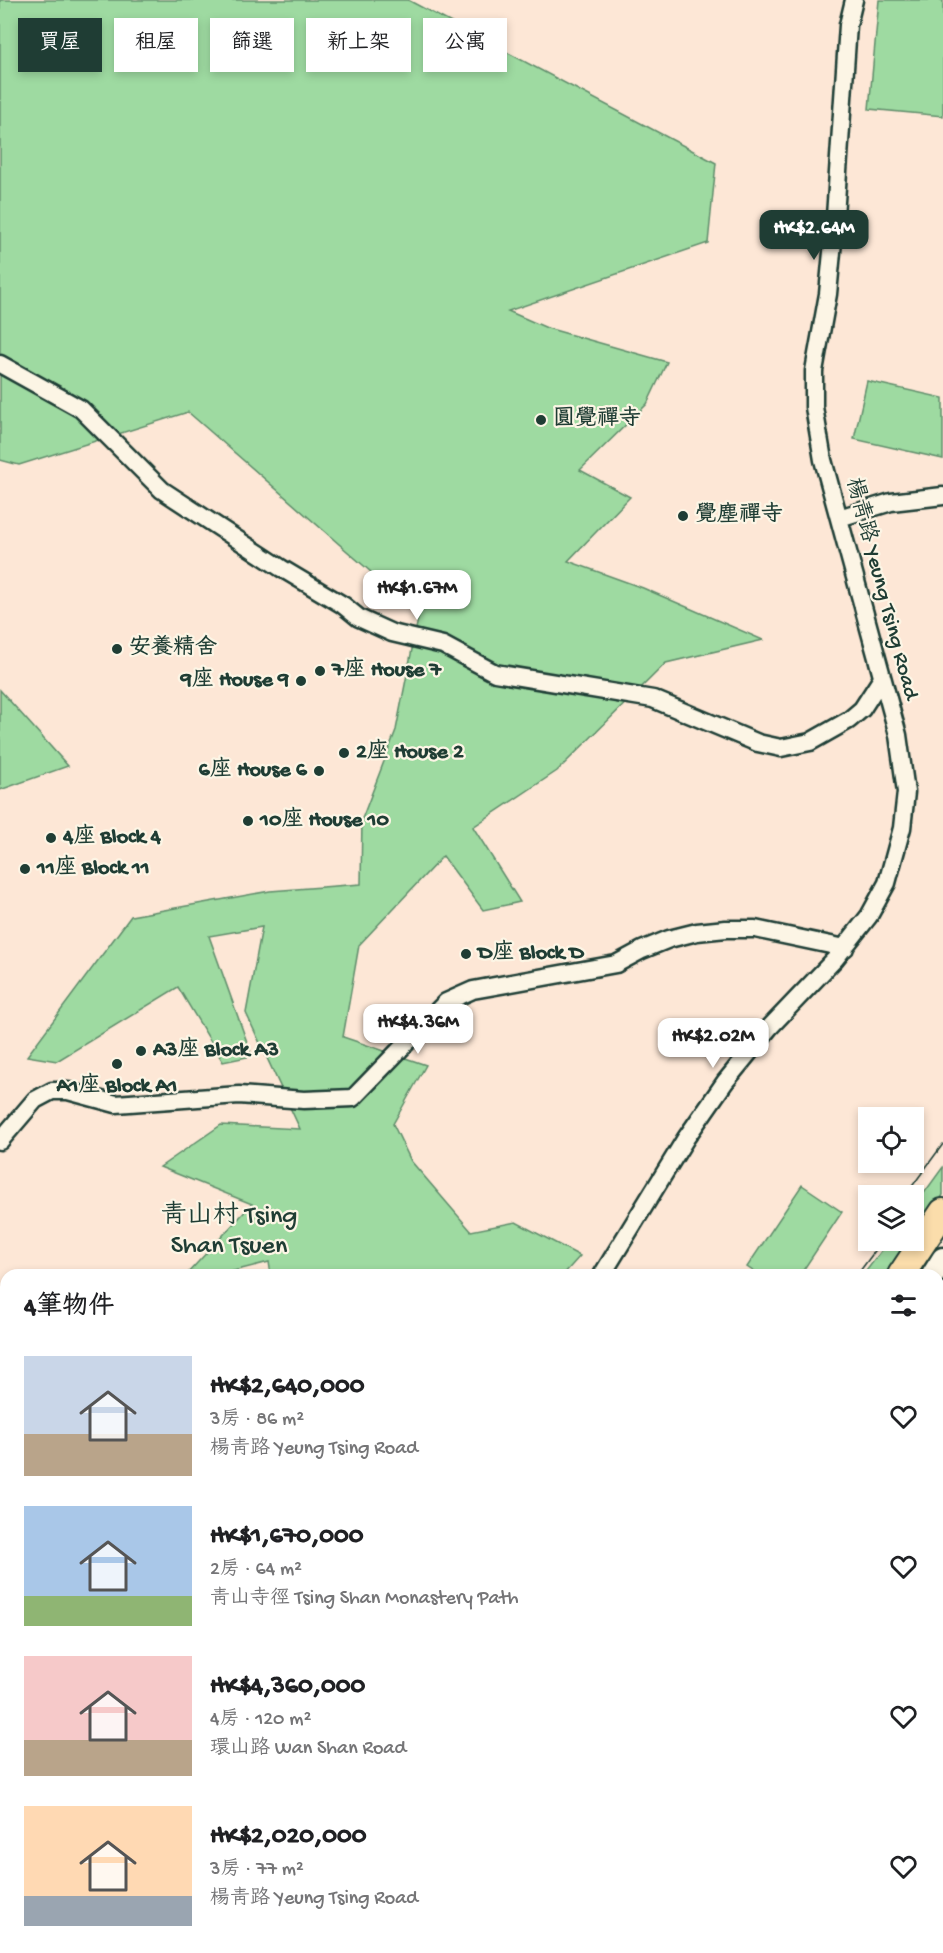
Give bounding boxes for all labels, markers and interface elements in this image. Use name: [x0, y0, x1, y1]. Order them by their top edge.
chip: 買屋: [18, 18, 102, 72]
chip: 租屋: [114, 18, 198, 72]
chip: 篩選: [210, 18, 294, 72]
chip: 新上架: [306, 18, 411, 72]
chip: 公寓: [423, 18, 507, 72]
pin: HK$2.64M: [752, 210, 876, 261]
text: HK$2.64M: [774, 218, 854, 241]
place label: 圓覺禪寺: [553, 405, 641, 433]
marker: 圓覺禪寺: [534, 413, 548, 427]
street label: 楊青路 Yeung Tsing Road: [839, 475, 926, 705]
place label: 覺塵禪寺: [695, 501, 783, 529]
marker: 覺塵禪寺: [676, 509, 690, 523]
pin: HK$1.67M: [355, 570, 479, 621]
text: HK$1.67M: [377, 578, 457, 601]
place label: 安養精舍: [129, 634, 217, 662]
marker: 安養精舍: [110, 642, 124, 656]
place label: 7座 House 7: [331, 656, 443, 684]
marker: 7座 House 7: [313, 664, 327, 678]
place label: 9座 House 9: [180, 666, 289, 694]
marker: 9座 House 9: [294, 674, 308, 688]
place label: 2座 House 2: [356, 738, 464, 766]
marker: 2座 House 2: [337, 746, 351, 760]
place label: 6座 House 6: [199, 756, 308, 784]
marker: 6座 House 6: [312, 764, 326, 778]
place label: 10座 House 10: [259, 806, 389, 834]
marker: 10座 House 10: [241, 814, 255, 828]
place label: 4座 Block 4: [62, 823, 162, 851]
marker: 4座 Block 4: [44, 831, 58, 845]
place label: 11座 Block 11: [36, 854, 150, 882]
marker: 11座 Block 11: [18, 862, 32, 876]
place label: D座 Block D: [476, 939, 585, 967]
marker: D座 Block D: [459, 947, 473, 961]
pin: HK$4.36M: [356, 1004, 480, 1055]
text: HK$4.36M: [377, 1012, 459, 1035]
pin: HK$2.02M: [651, 1018, 775, 1069]
text: HK$2.02M: [672, 1026, 754, 1049]
place label: A3座 Block A3: [152, 1036, 279, 1064]
marker: A3座 Block A3: [134, 1044, 148, 1058]
marker: A1座 Block A1: [110, 1057, 124, 1071]
place label: A1座 Block A1: [56, 1072, 177, 1100]
map controls: [858, 1107, 924, 1251]
button: locate: [858, 1107, 924, 1173]
button: layers: [858, 1185, 924, 1251]
district label: 青山村 Tsing Shan Tsuen: [161, 1200, 297, 1263]
icon: filters: [887, 1289, 920, 1322]
text: 4筆物件: [24, 1293, 114, 1324]
text: HK$2,640,000: [210, 1372, 364, 1403]
icon: home: [72, 1380, 144, 1452]
icon: heart: [887, 1400, 920, 1433]
text: 3房 · 86 m²: [210, 1409, 304, 1432]
text: 楊青路 Yeung Tsing Road: [210, 1438, 418, 1461]
text: HK$1,670,000: [210, 1522, 363, 1553]
icon: home: [72, 1530, 144, 1602]
icon: heart: [887, 1550, 920, 1583]
text: 2房 · 64 m²: [210, 1559, 302, 1582]
text: 青山寺徑 Tsing Shan Monastery Path: [210, 1588, 519, 1611]
text: HK$4,360,000: [210, 1672, 365, 1703]
icon: home: [72, 1680, 144, 1752]
icon: heart: [887, 1700, 920, 1733]
text: 4房 · 120 m²: [210, 1709, 311, 1732]
text: 環山路 Wan Shan Road: [210, 1738, 406, 1761]
text: HK$2,020,000: [210, 1822, 366, 1853]
icon: home: [72, 1830, 144, 1902]
icon: heart: [887, 1850, 920, 1883]
text: 3房 · 77 m²: [210, 1859, 304, 1882]
text: 楊青路 Yeung Tsing Road: [210, 1888, 418, 1911]

